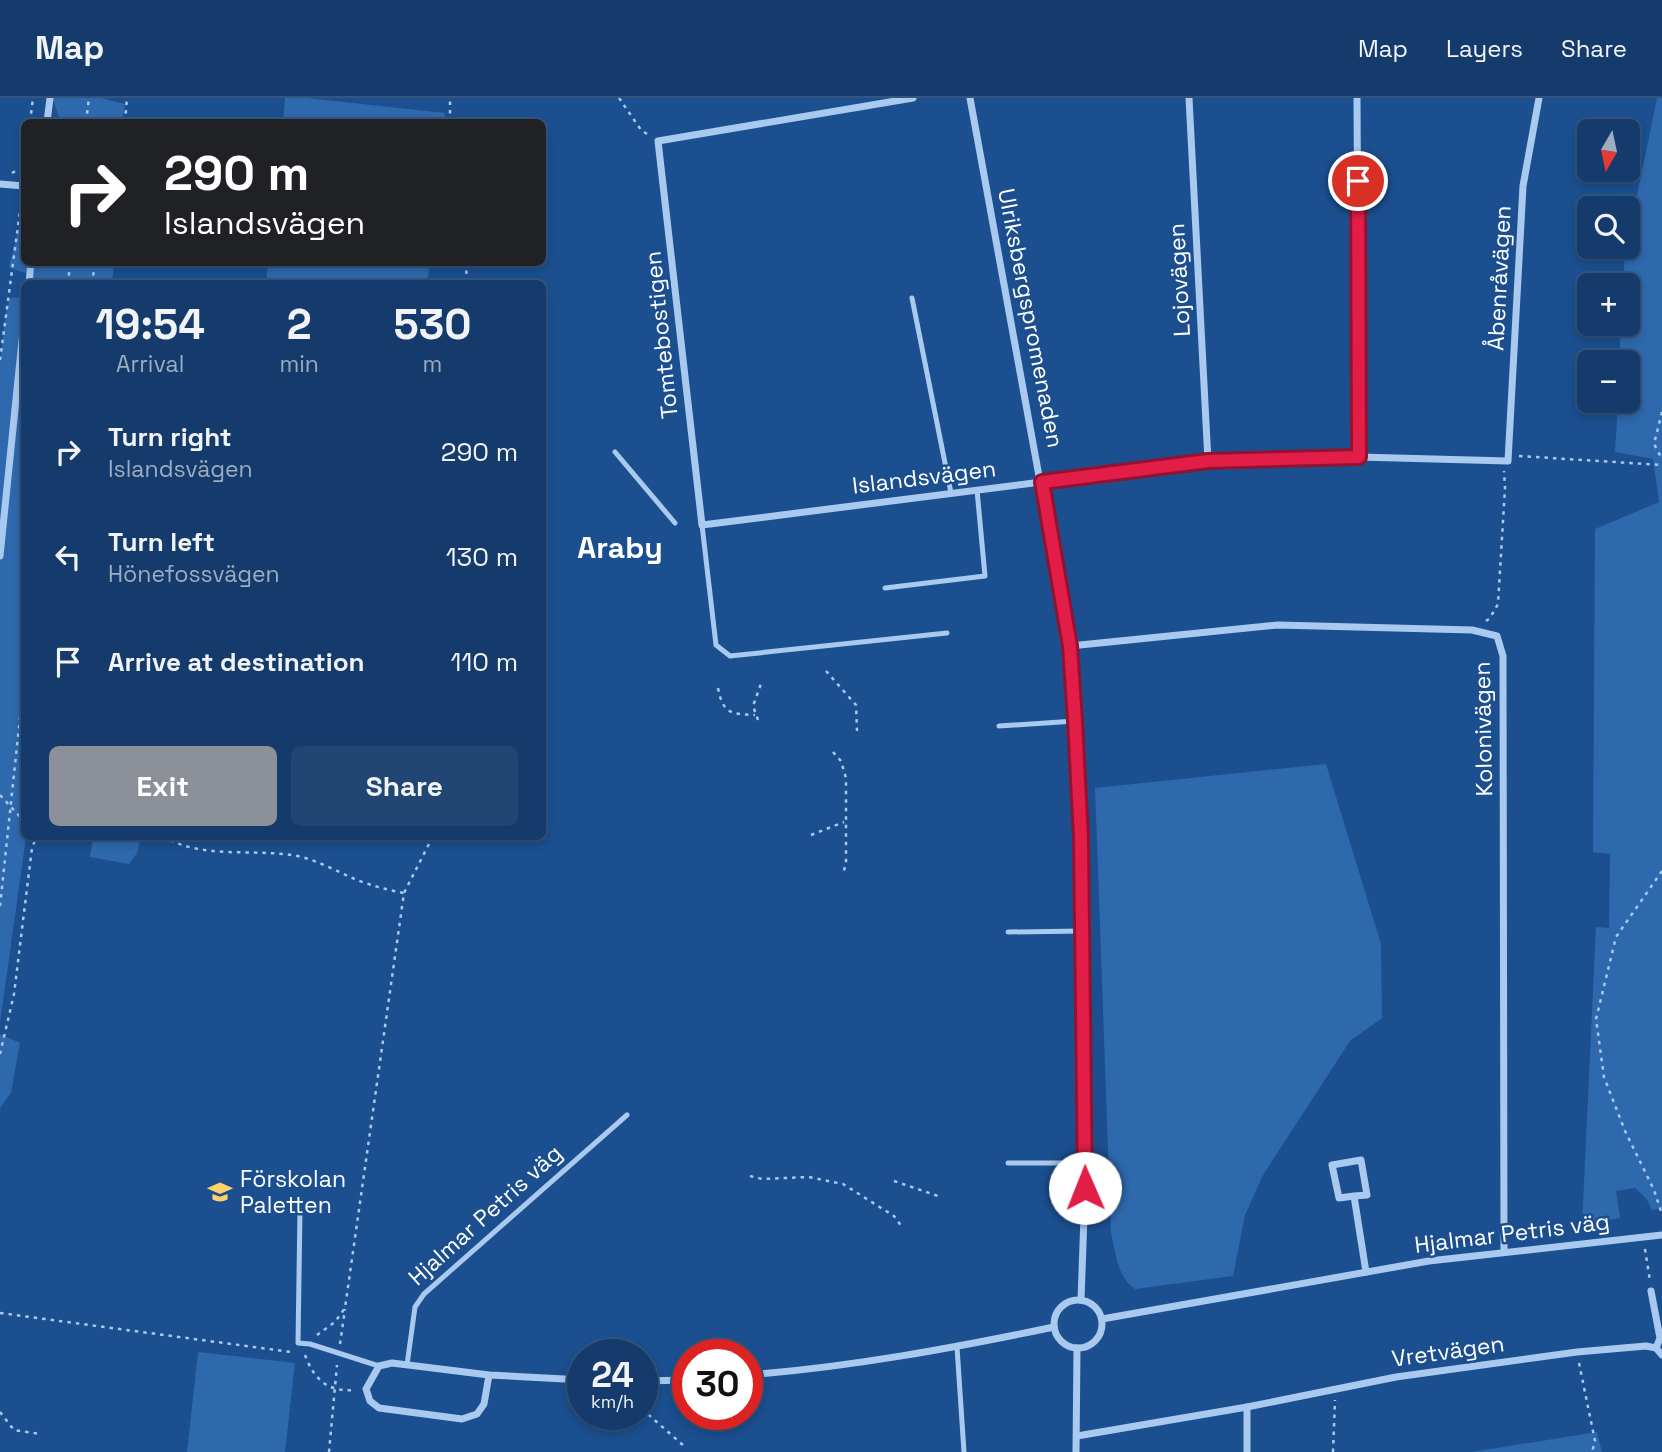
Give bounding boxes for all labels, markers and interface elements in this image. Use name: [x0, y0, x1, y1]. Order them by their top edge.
text: Map: [35, 27, 104, 69]
text: Map: [1358, 33, 1408, 64]
text: Layers: [1446, 33, 1523, 64]
text: Share: [1561, 33, 1627, 64]
north arrow: [1577, 119, 1640, 182]
map controls: [1577, 119, 1640, 413]
text: 290 m: [164, 142, 309, 204]
icon: right: [49, 147, 140, 238]
pin: [1328, 151, 1388, 211]
icon: arrive: [1339, 162, 1377, 200]
street label: Ulriksbergspromenaden: [991, 186, 1071, 450]
button: search: [1577, 196, 1640, 259]
text: Islandsvägen: [164, 203, 365, 243]
street label: Åbenråvägen: [1480, 205, 1518, 351]
street label: Lojovägen: [1161, 223, 1197, 337]
street label: Tomtebostigen: [637, 250, 685, 420]
button: +: [1577, 273, 1640, 336]
text: 19:54: [96, 298, 205, 351]
text: 2: [287, 298, 312, 351]
text: 530: [393, 298, 471, 351]
text: Arrival: [116, 349, 184, 379]
text: min: [279, 349, 319, 379]
text: m: [423, 349, 442, 379]
button: −: [1577, 350, 1640, 413]
text: Turn right: [108, 420, 232, 454]
icon: right: [49, 433, 87, 471]
text: 290 m: [441, 435, 518, 469]
street label: Islandsvägen: [850, 453, 998, 501]
text: Islandsvägen: [108, 454, 253, 484]
text: Turn left: [108, 525, 215, 559]
district label: Araby: [577, 528, 663, 567]
icon: left: [49, 538, 87, 576]
text: 130 m: [446, 540, 518, 574]
text: Hönefossvägen: [108, 559, 280, 589]
icon: arrive: [49, 643, 87, 681]
text: Arrive at destination: [108, 645, 365, 679]
text: 110 m: [451, 645, 518, 679]
street label: Kolonivägen: [1467, 661, 1499, 797]
button: Exit: [49, 746, 277, 826]
button: Share: [291, 746, 518, 826]
street label: Hjalmar Petris väg: [402, 1138, 568, 1292]
position arrow: [1048, 1151, 1122, 1225]
place label: Förskolan Paletten: [240, 1164, 346, 1220]
school or university icon: Förskolan Paletten: [206, 1178, 234, 1206]
street label: Hjalmar Petris väg: [1413, 1206, 1611, 1260]
street label: Vretvägen: [1390, 1328, 1506, 1374]
speed limit sign: 30: [672, 1339, 763, 1430]
text: 24: [591, 1353, 634, 1397]
text: km/h: [591, 1390, 634, 1413]

